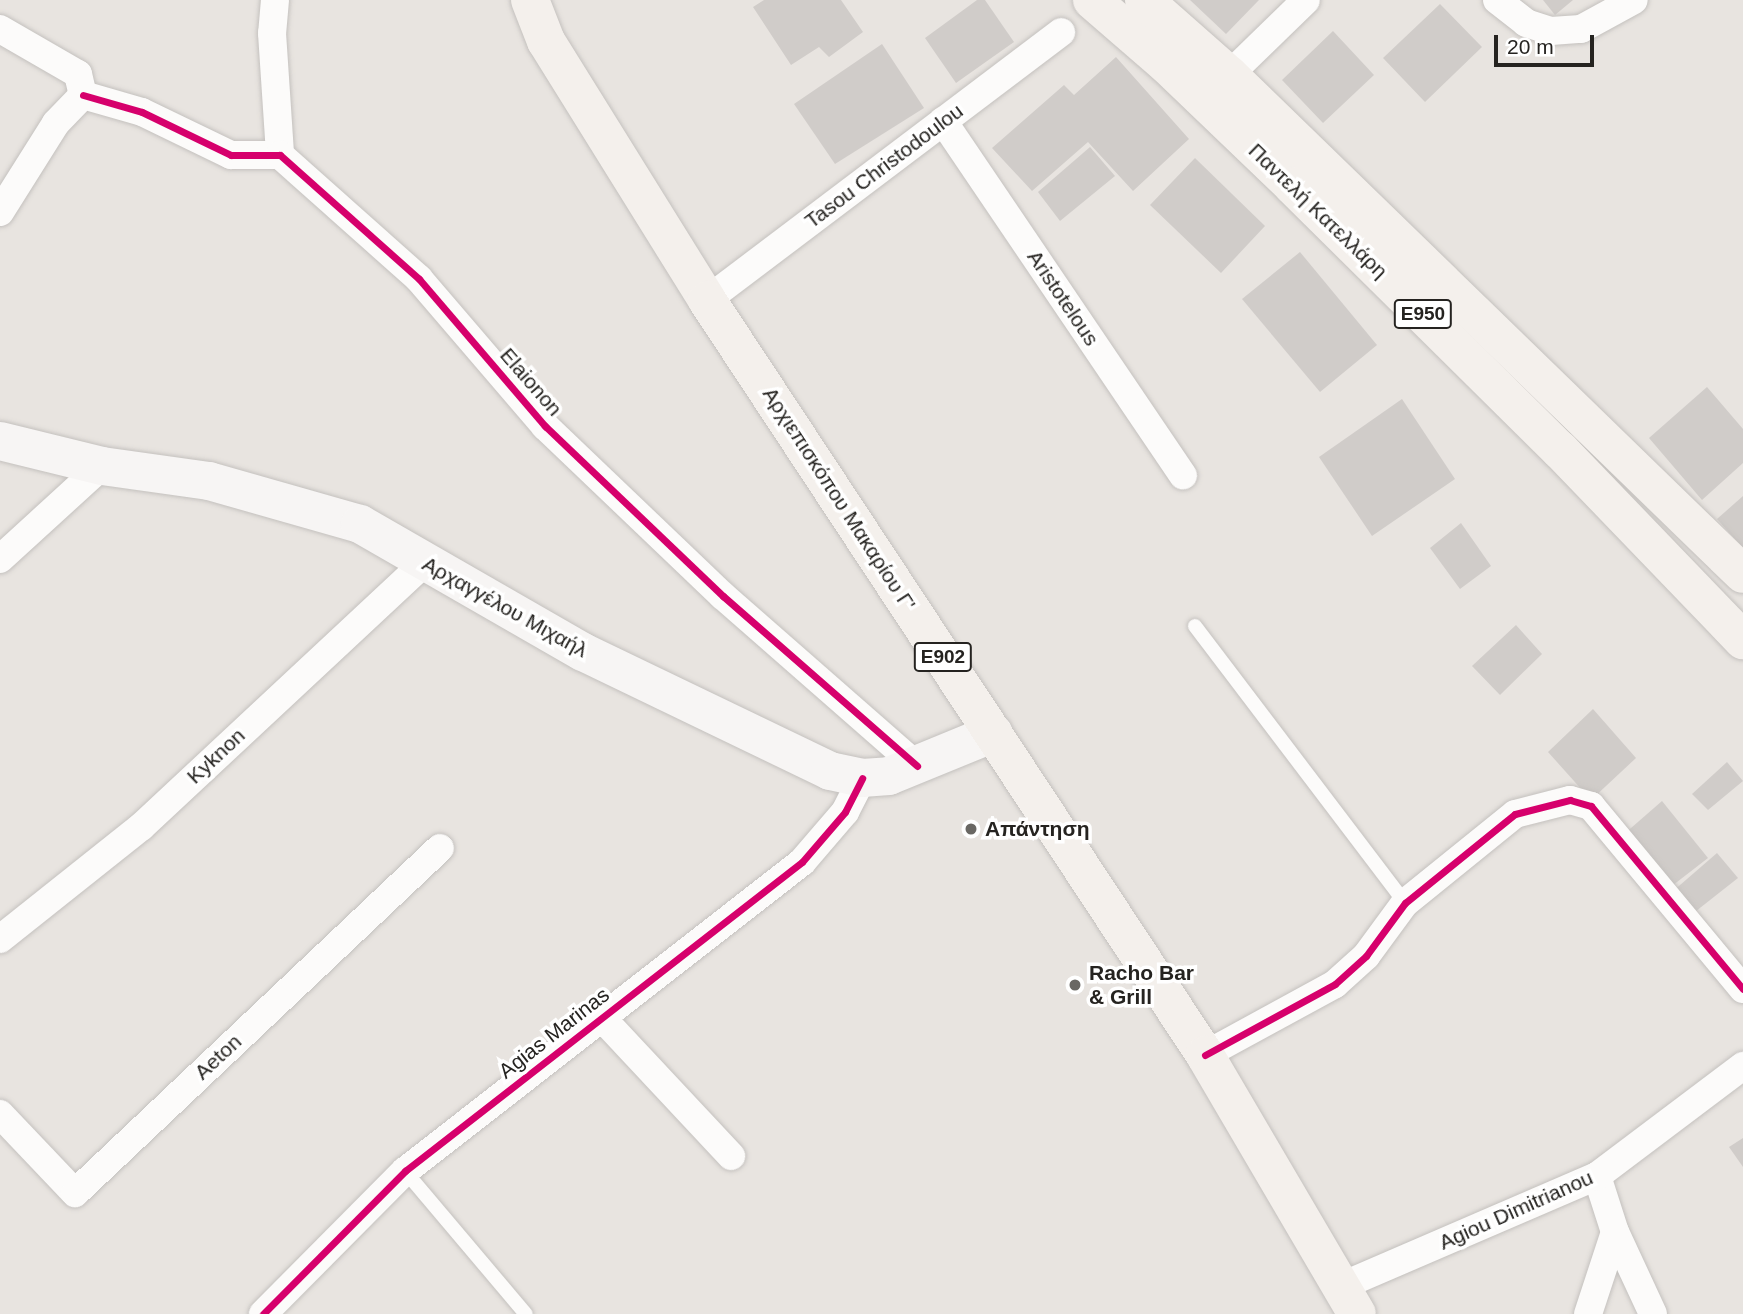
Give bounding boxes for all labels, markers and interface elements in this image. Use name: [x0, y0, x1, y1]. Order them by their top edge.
scale bar: [1498, 21, 1598, 65]
text: 20 m: [1507, 35, 1554, 58]
street label: Tasou Christodoulou: [800, 98, 968, 234]
street label: Παντελή Κατελλάρη: [1243, 138, 1393, 284]
street label: Aristotelous: [1022, 245, 1104, 351]
road number: E950: [1393, 298, 1453, 330]
street label: Elaionon: [495, 343, 567, 421]
street label: Αρχιεπισκόπου Μακαρίου Γ': [757, 383, 921, 615]
street label: Αρχαγγέλου Μιχαήλ: [418, 551, 592, 663]
road number: E902: [913, 642, 973, 672]
street label: Kyknon: [182, 723, 250, 789]
place label: Απάντηση: [985, 816, 1090, 842]
marker: Απάντηση: [963, 821, 979, 837]
place label: Racho Bar & Grill: [1089, 960, 1194, 1010]
marker: Racho Bar & Grill: [1067, 977, 1083, 993]
street label: Agias Marinas: [494, 982, 614, 1084]
street label: Aeton: [189, 1029, 247, 1085]
street label: Agiou Dimitrianou: [1435, 1165, 1597, 1255]

